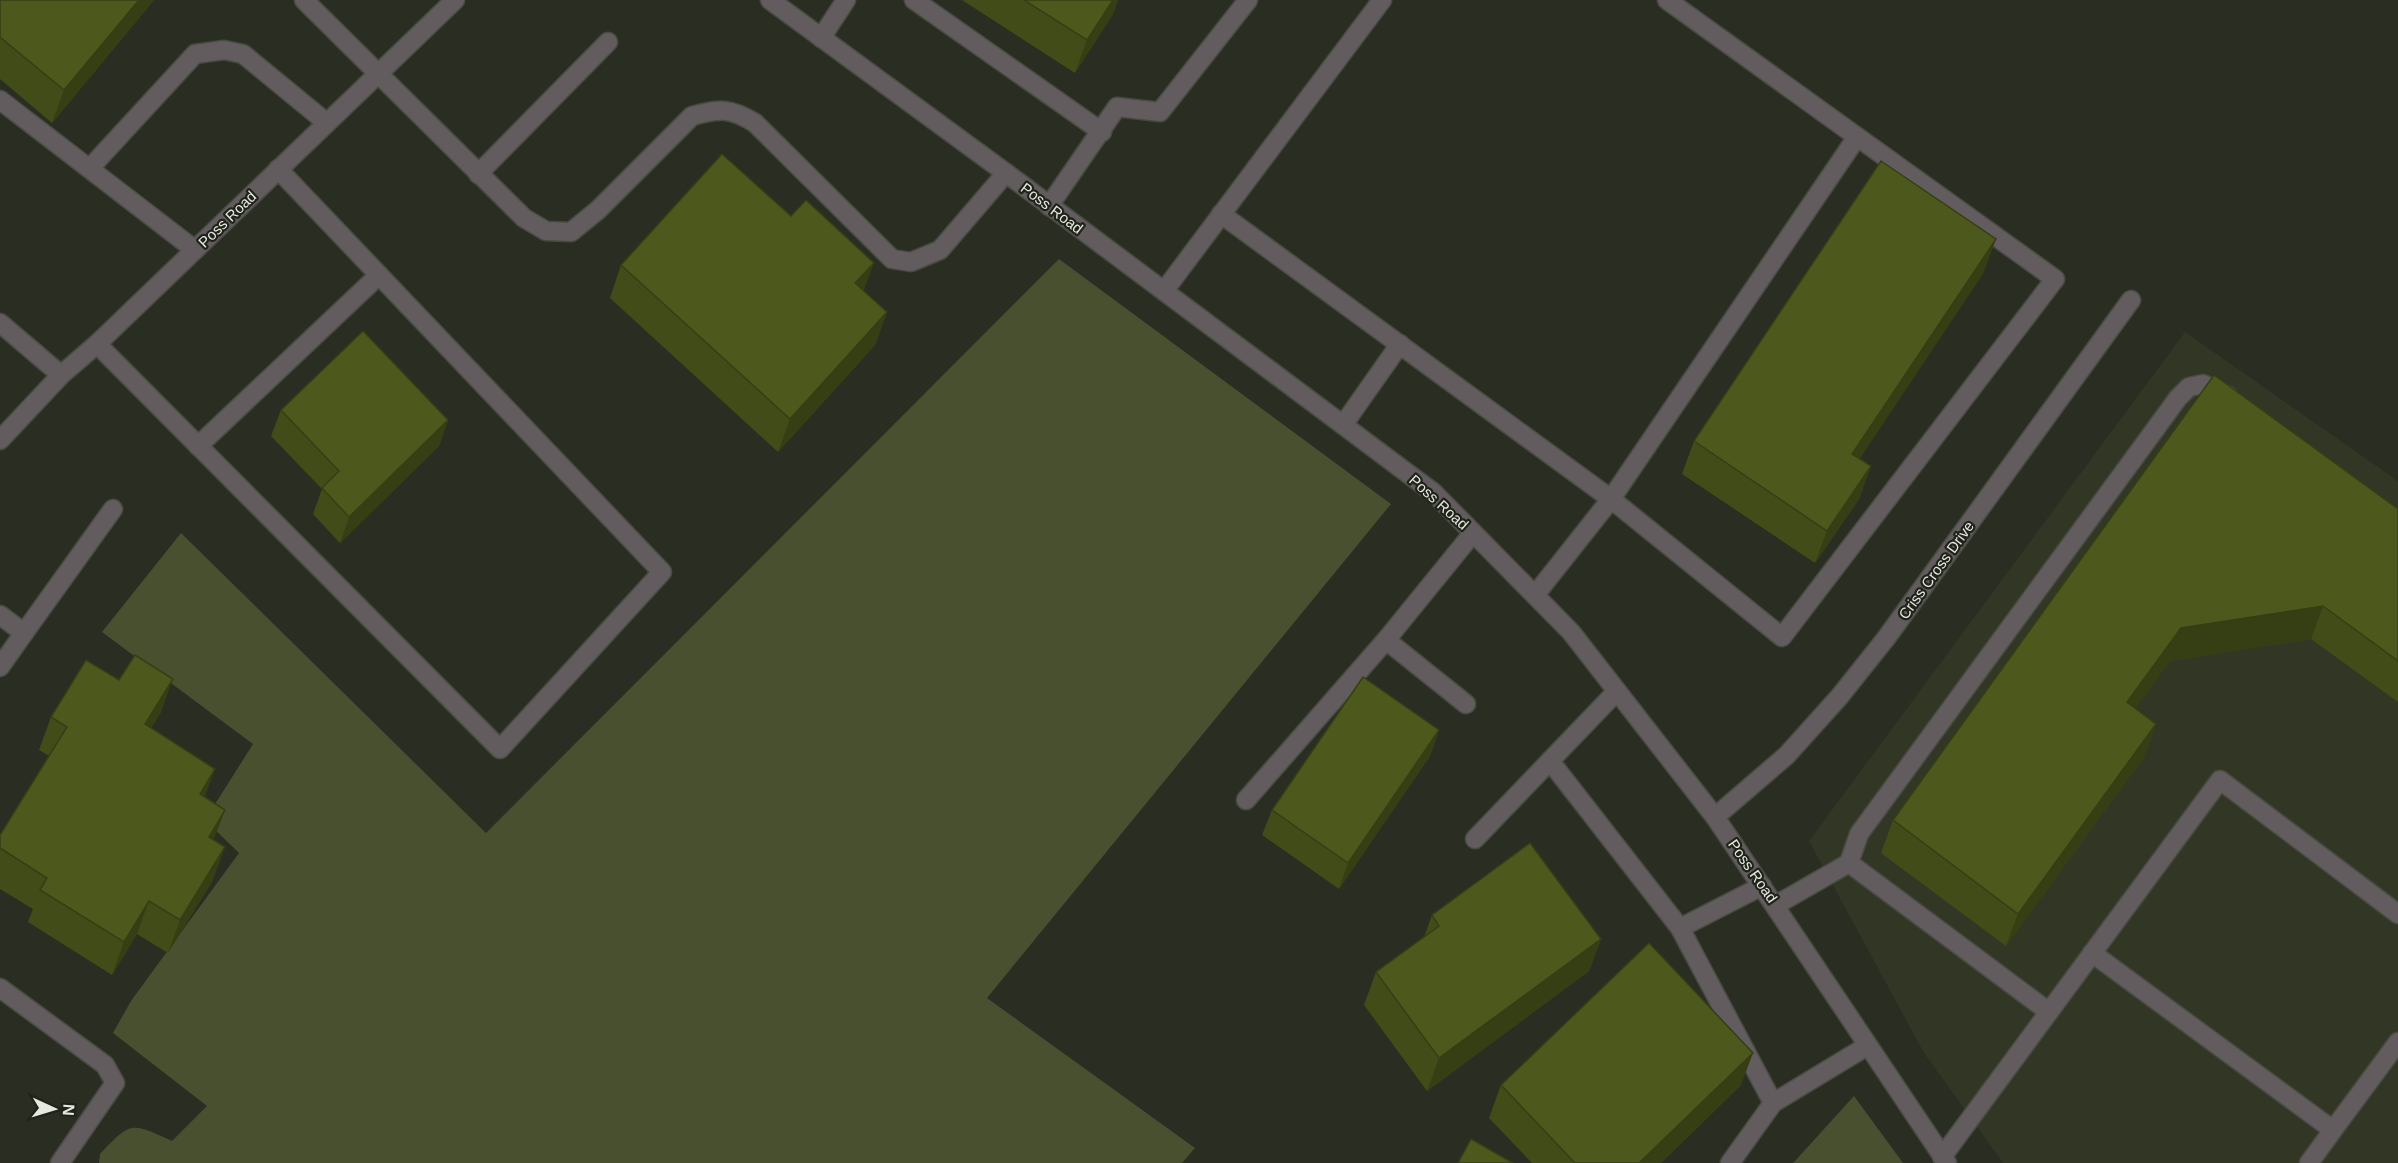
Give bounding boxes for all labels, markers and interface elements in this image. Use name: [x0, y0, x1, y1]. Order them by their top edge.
street label: Poss Road: [1018, 179, 1086, 237]
street label: Poss Road: [195, 187, 259, 251]
street label: Poss Road: [1406, 471, 1472, 533]
street label: Criss Cross Drive: [1895, 518, 1977, 622]
street label: Poss Road: [1725, 836, 1781, 906]
north arrow: [24, 1079, 84, 1139]
text: N: [60, 1104, 77, 1116]

